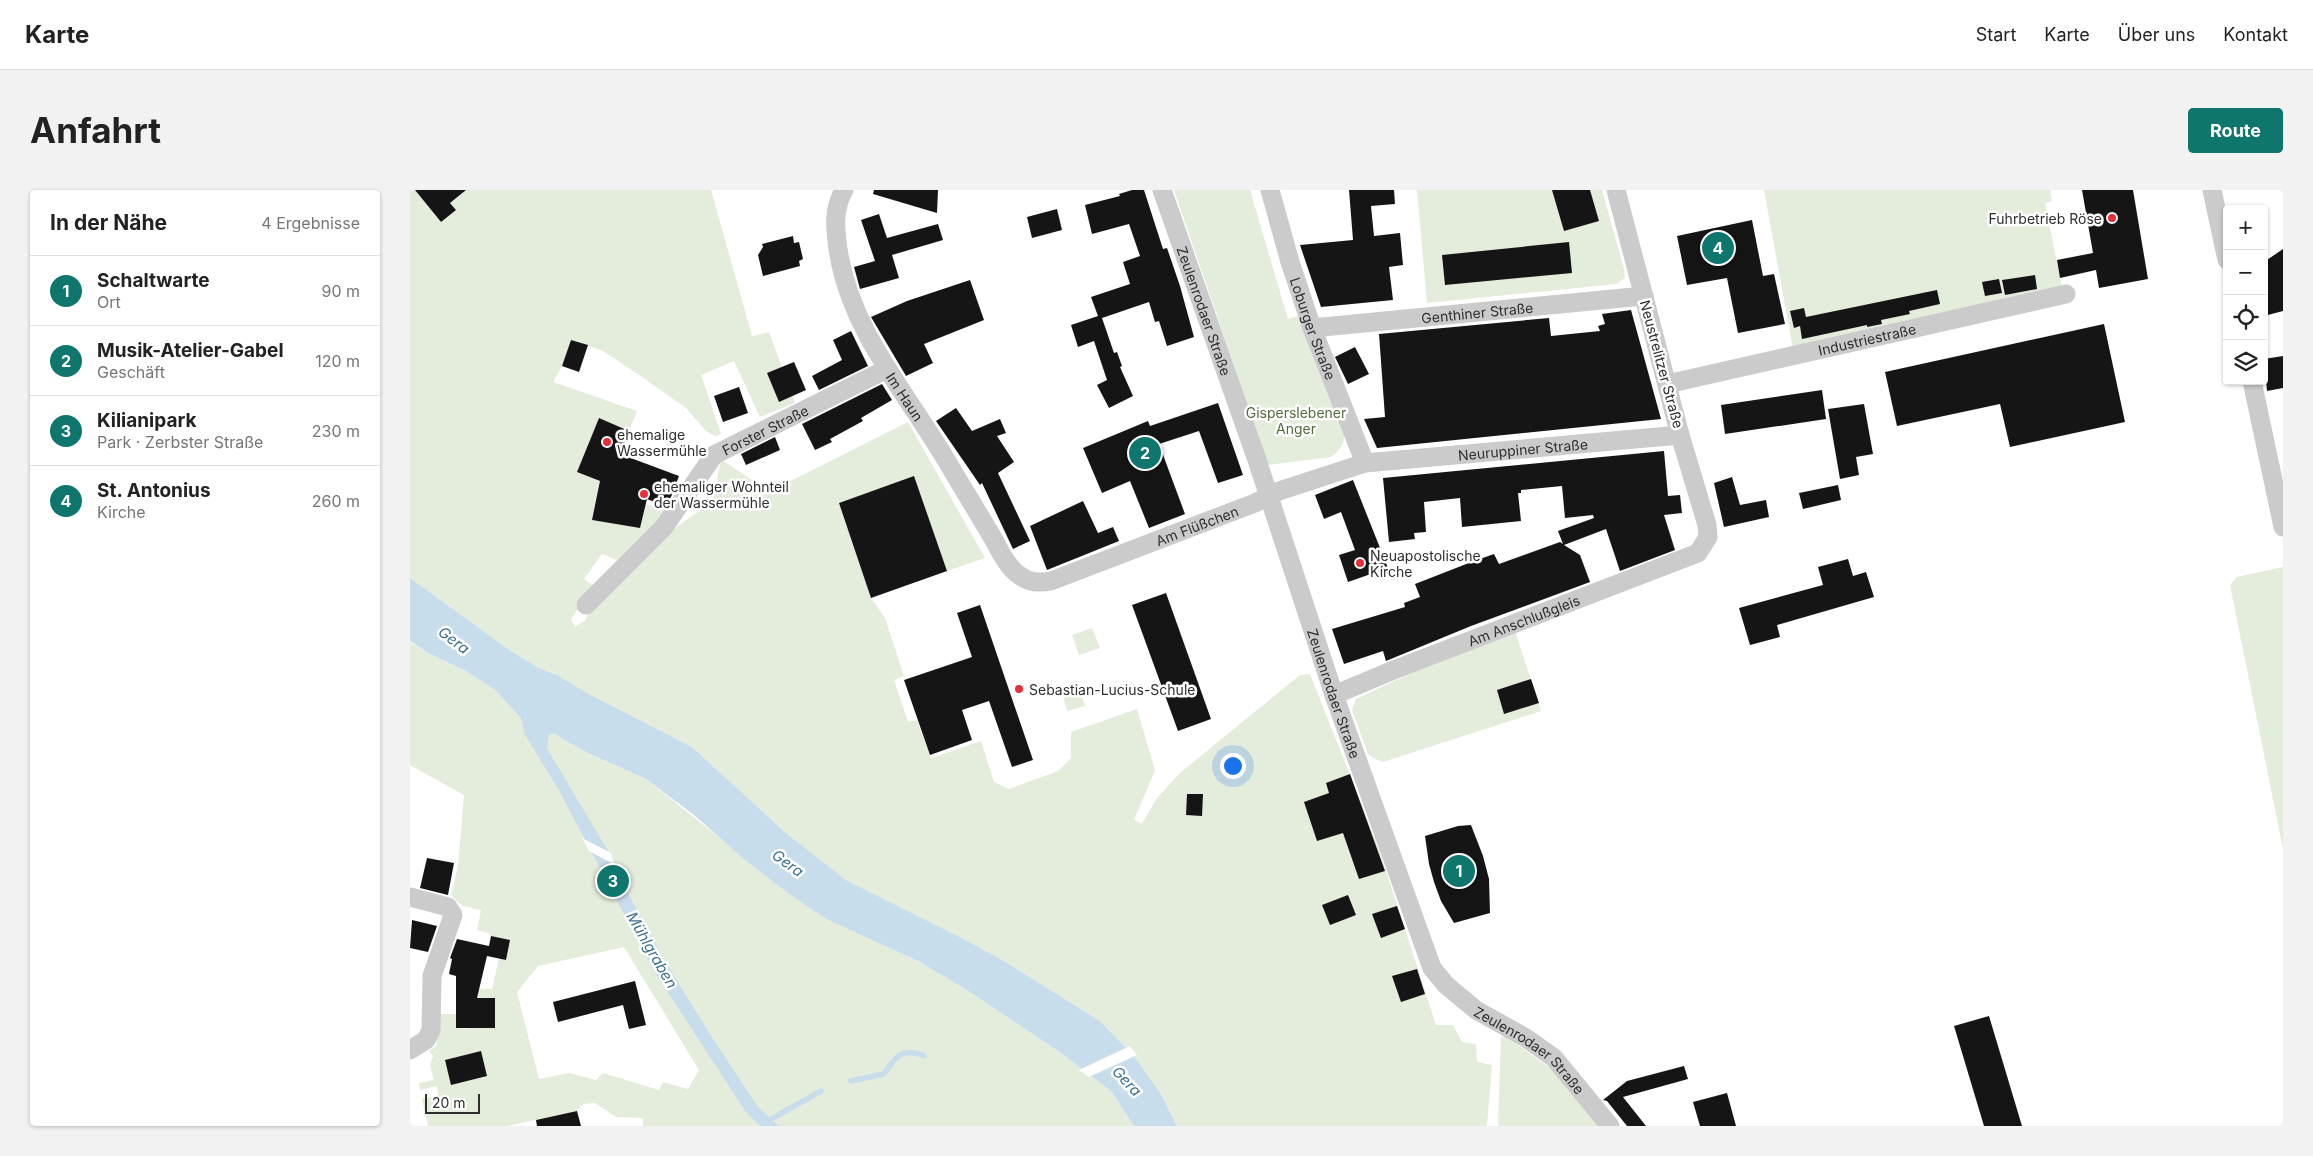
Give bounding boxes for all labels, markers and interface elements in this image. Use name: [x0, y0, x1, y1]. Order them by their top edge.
text: Karte: [25, 20, 89, 49]
text: Start: [1976, 24, 2016, 45]
text: Karte: [2044, 24, 2090, 45]
text: Über uns: [2118, 24, 2195, 45]
text: Kontakt: [2223, 24, 2288, 45]
button: Route: [2188, 108, 2283, 153]
text: Anfahrt: [30, 109, 161, 151]
map controls: [2223, 205, 2268, 385]
button: +: [2223, 205, 2268, 250]
text: In der Nähe: [50, 210, 167, 235]
place label: Fuhrbetrieb Röse: [1989, 210, 2102, 227]
marker: Fuhrbetrieb Röse: [2106, 212, 2118, 224]
text: 4 Ergebnisse: [261, 213, 360, 233]
pin: 4: [1702, 229, 1734, 267]
street label: Zeulenrodaer Straße: [1174, 244, 1235, 378]
button: −: [2223, 250, 2268, 295]
text: Schaltwarte: [97, 269, 210, 292]
street label: Loburger Straße: [1287, 275, 1340, 382]
text: 1: [63, 281, 69, 301]
text: 90 m: [321, 281, 360, 301]
text: Ort: [97, 292, 121, 312]
button: locate: [2223, 295, 2268, 340]
street label: Genthiner Straße: [1420, 298, 1534, 326]
street label: Neustrelitzer Straße: [1637, 298, 1687, 430]
street label: Industriestraße: [1816, 320, 1918, 358]
text: Musik-Atelier-Gabel: [97, 339, 284, 362]
button: layers: [2223, 340, 2268, 385]
text: 2: [61, 351, 71, 371]
text: 120 m: [315, 351, 360, 371]
text: Geschäft: [97, 362, 165, 382]
street label: Im Haun: [883, 369, 927, 424]
street label: Forster Straße: [719, 401, 811, 458]
park label: Gisperslebener Anger: [1246, 404, 1346, 437]
text: Kilianipark: [97, 409, 197, 432]
text: 3: [61, 421, 71, 441]
text: 230 m: [312, 421, 360, 441]
place label: ehemalige Wassermühle: [617, 426, 707, 459]
text: Park · Zerbster Straße: [97, 432, 263, 452]
pin: 2: [1129, 434, 1161, 472]
street label: Neuruppiner Straße: [1457, 435, 1589, 463]
marker: ehemalige Wassermühle: [601, 436, 613, 448]
place label: ehemaliger Wohnteil der Wassermühle: [654, 478, 789, 511]
text: St. Antonius: [97, 479, 211, 502]
marker: ehemaliger Wohnteil der Wassermühle: [638, 488, 650, 500]
text: 4: [61, 491, 71, 511]
text: 260 m: [312, 491, 360, 511]
text: Kirche: [97, 502, 146, 522]
street label: Am Flüßchen: [1153, 502, 1241, 549]
place label: Neuapostolische Kirche: [1370, 547, 1481, 580]
marker: Neuapostolische Kirche: [1354, 557, 1366, 569]
street label: Am Anschlußgleis: [1465, 591, 1582, 649]
water label: Gera: [435, 622, 473, 658]
street label: Zeulenrodaer Straße: [1304, 626, 1364, 760]
place label: Sebastian-Lucius-Schule: [1029, 681, 1195, 698]
marker: Sebastian-Lucius-Schule: [1013, 683, 1025, 695]
your location: [1220, 753, 1246, 779]
water label: Gera: [768, 845, 808, 881]
pin: 1: [1443, 852, 1475, 890]
pin: 3: [597, 862, 629, 900]
water label: Mühlgraben: [622, 908, 682, 992]
street label: Zeulenrodaer Straße: [1471, 1002, 1588, 1097]
water label: Gera: [1108, 1062, 1146, 1100]
scale bar: [425, 1091, 480, 1114]
text: 20 m: [432, 1094, 466, 1111]

